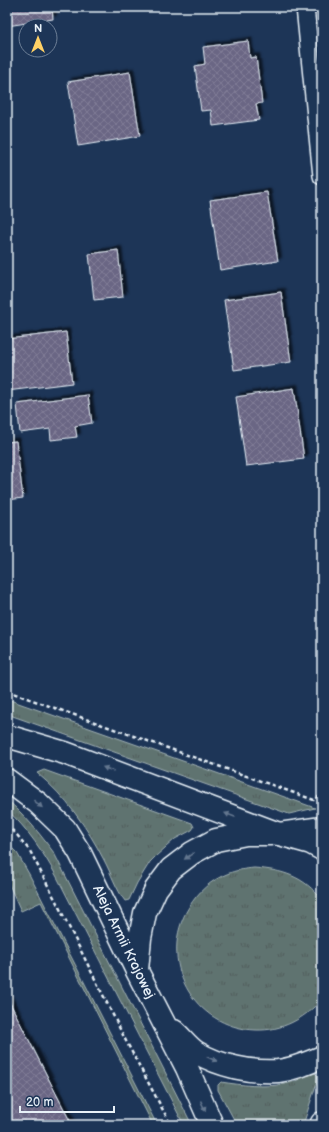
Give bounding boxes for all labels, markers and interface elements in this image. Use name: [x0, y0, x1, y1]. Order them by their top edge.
north arrow: [18, 18, 58, 58]
text: N: [34, 22, 42, 35]
one-way arrow: [101, 765, 113, 771]
one-way arrow: [32, 799, 43, 808]
one-way arrow: [223, 811, 235, 817]
one-way arrow: [184, 852, 194, 860]
street label: Aleja Armii Krajowej: [89, 882, 159, 1002]
one-way arrow: [206, 1056, 217, 1062]
scale bar: [20, 1088, 114, 1114]
text: 20 m: [26, 1095, 53, 1110]
one-way arrow: [201, 1101, 207, 1113]

